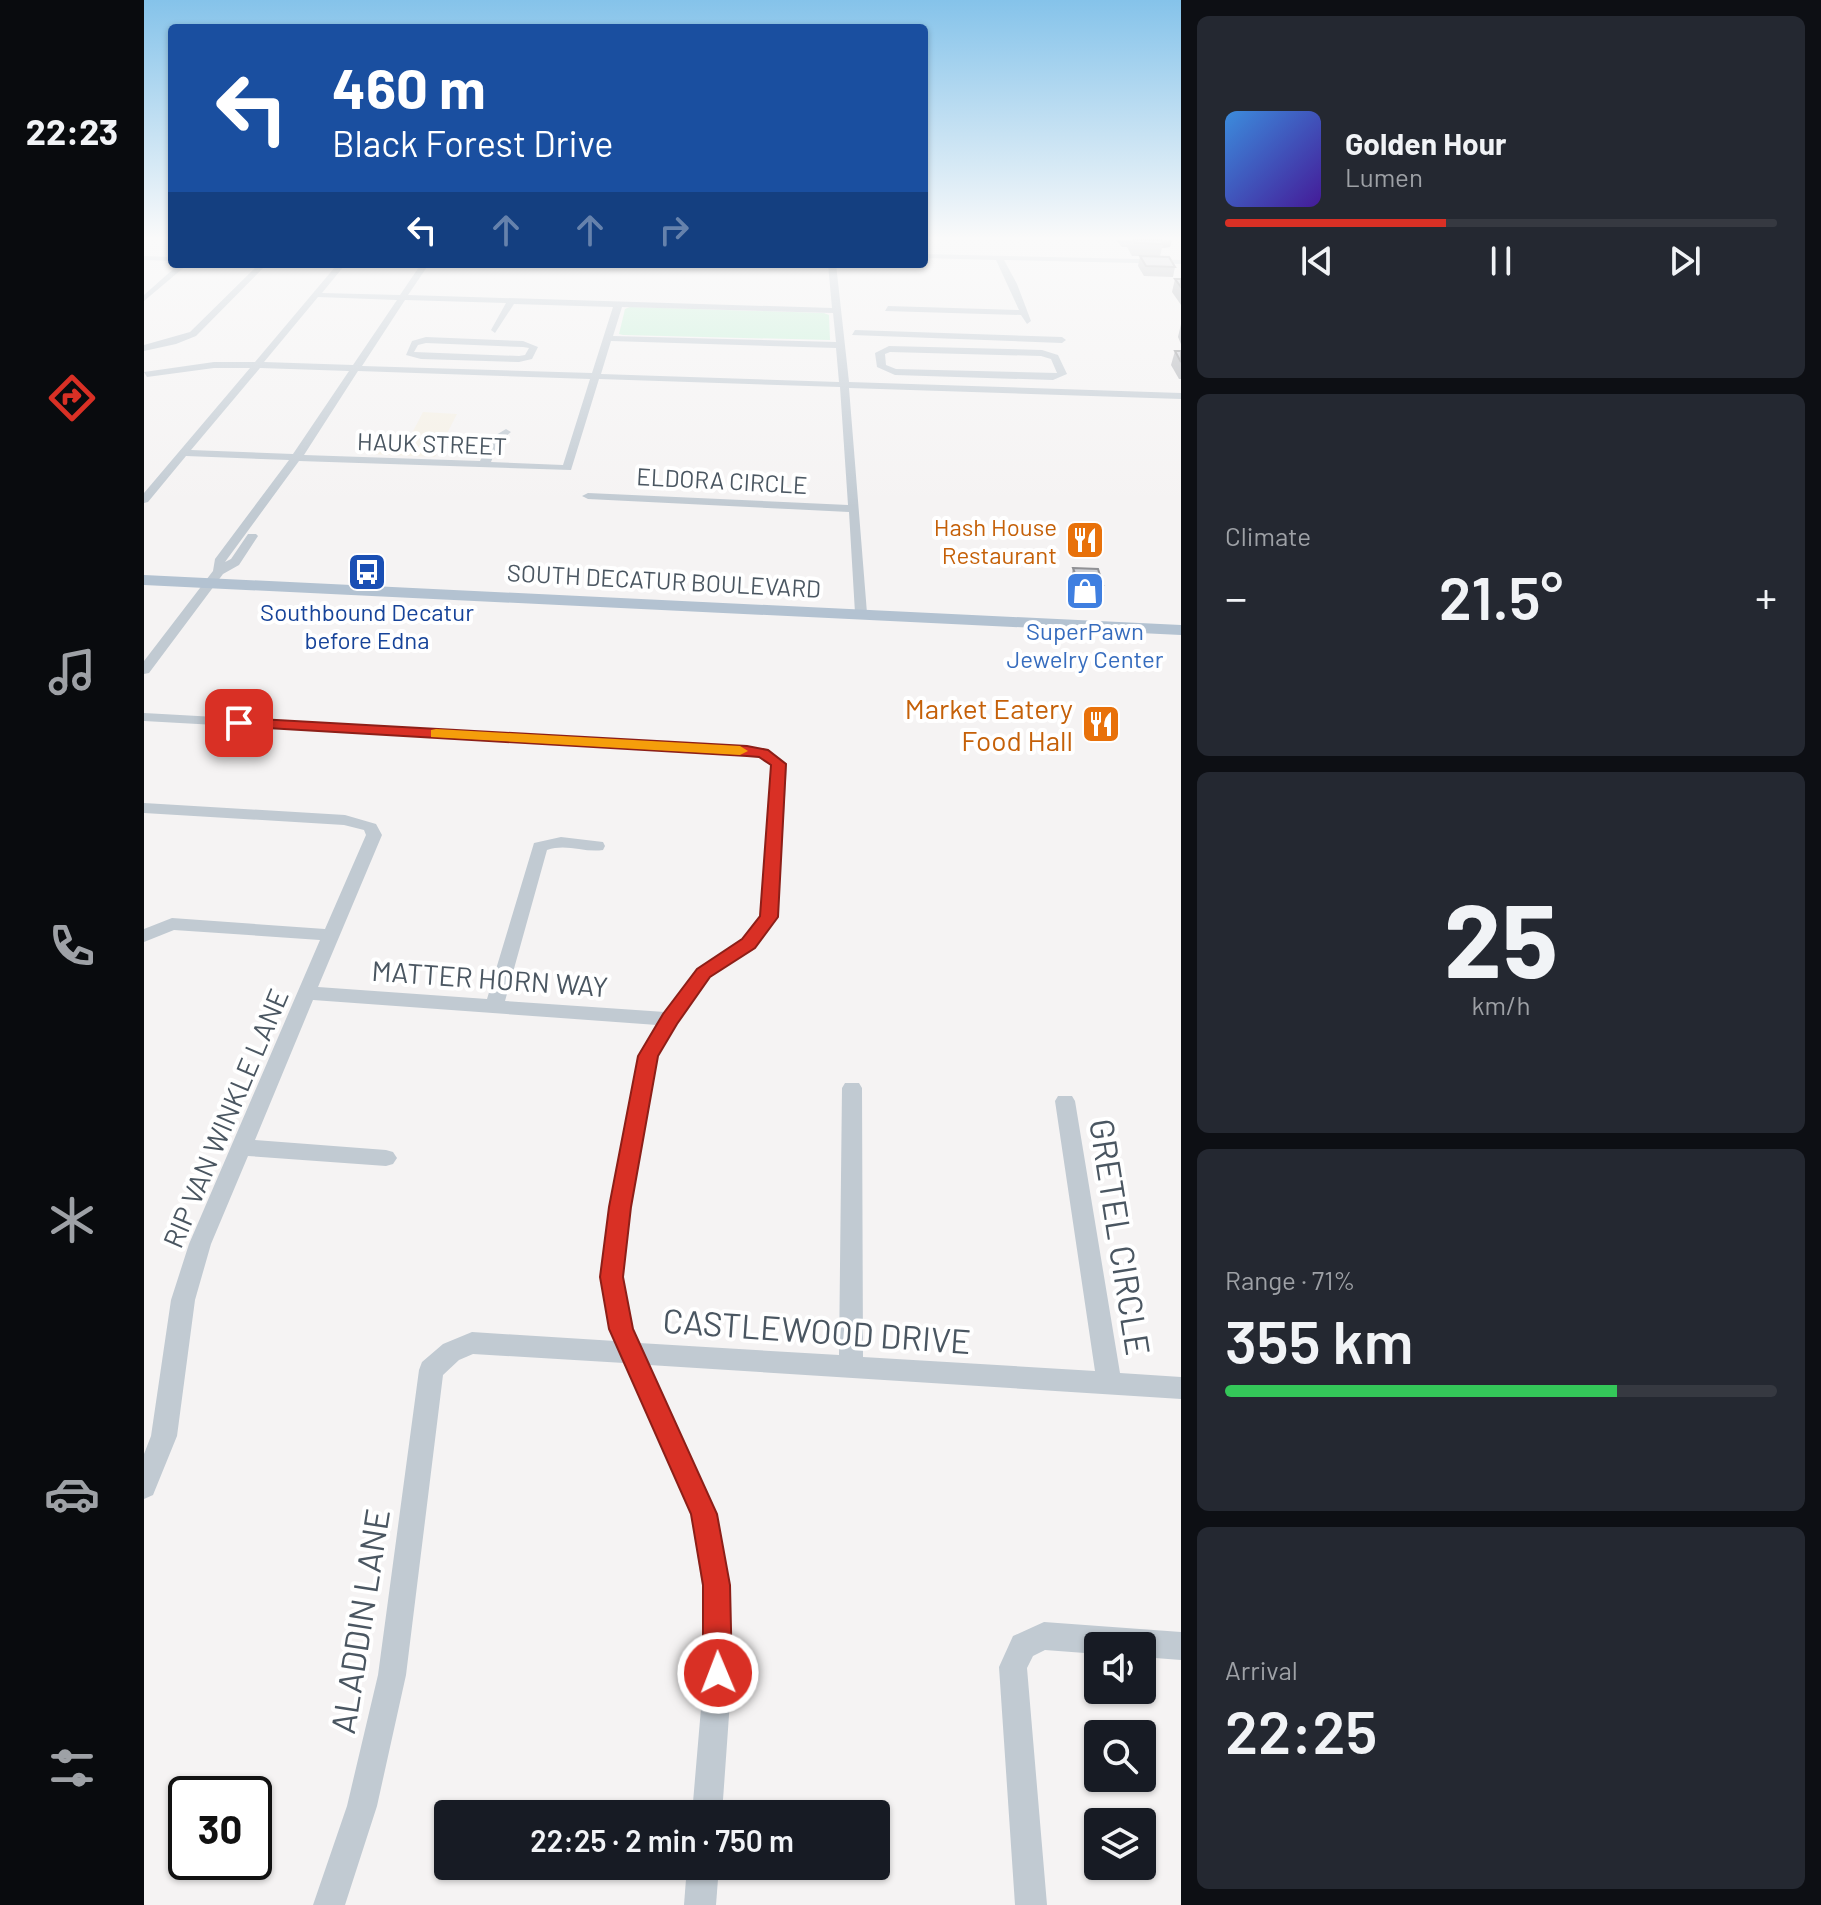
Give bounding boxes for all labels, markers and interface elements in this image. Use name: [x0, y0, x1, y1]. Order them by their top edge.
text: 460 m: [332, 53, 486, 120]
icon: left: [200, 56, 304, 160]
text: 22:23: [26, 109, 118, 152]
text: Black Forest Drive: [332, 121, 613, 164]
text: Golden Hour: [1345, 125, 1507, 161]
text: Lumen: [1345, 161, 1423, 192]
icon: left: [400, 208, 444, 252]
icon: ahead: [484, 208, 528, 252]
icon: ahead: [568, 208, 612, 252]
icon: right: [652, 208, 696, 252]
icon: previous: [1295, 239, 1339, 283]
icon: pause: [1479, 239, 1523, 283]
icon: next: [1663, 239, 1707, 283]
icon: directions: [44, 370, 100, 426]
street label: HAUK STREET: [357, 426, 507, 460]
street label: ELDORA CIRCLE: [636, 461, 808, 499]
place label: Hash House Restaurant: [934, 512, 1057, 569]
restaurant icon: Hash House Restaurant: [1064, 519, 1106, 561]
text: Climate: [1225, 520, 1311, 551]
bus stop icon: Southbound Decatur before Edna: [346, 551, 388, 593]
street label: SOUTH DECATUR BOULEVARD: [506, 557, 822, 603]
text: 21.5°: [1439, 560, 1563, 632]
shop icon: SuperPawn Jewelry Center: [1064, 570, 1106, 612]
text: −: [1225, 570, 1247, 623]
text: +: [1755, 570, 1777, 623]
place label: Southbound Decatur before Edna: [260, 597, 474, 654]
place label: SuperPawn Jewelry Center: [1007, 616, 1164, 673]
icon: music: [44, 644, 100, 700]
pin: [205, 689, 273, 757]
place label: Market Eatery Food Hall: [905, 691, 1073, 757]
icon: arrive: [217, 701, 261, 745]
restaurant icon: Market Eatery Food Hall: [1080, 703, 1122, 745]
text: 25: [1444, 874, 1558, 999]
icon: phone: [44, 918, 100, 974]
street label: MATTER HORN WAY: [371, 953, 609, 1003]
street label: RIP VAN WINKLE LANE: [155, 983, 295, 1253]
text: km/h: [1472, 989, 1530, 1020]
street label: GRETEL CIRCLE: [1082, 1116, 1160, 1358]
icon: climate: [44, 1192, 100, 1248]
text: Range · 71%: [1225, 1264, 1355, 1295]
street label: CASTLEWOOD DRIVE: [662, 1299, 972, 1361]
text: 355 km: [1225, 1304, 1414, 1376]
icon: car: [44, 1466, 100, 1522]
street label: ALADDIN LANE: [321, 1506, 397, 1736]
position arrow: [676, 1631, 760, 1715]
map controls: [1084, 1632, 1156, 1880]
button: sound: [1084, 1632, 1156, 1704]
text: Arrival: [1225, 1654, 1298, 1685]
text: 22:25: [1225, 1694, 1377, 1766]
button: search: [1084, 1720, 1156, 1792]
icon: filters: [44, 1740, 100, 1796]
speed limit sign: 30: [168, 1776, 272, 1880]
button: layers: [1084, 1808, 1156, 1880]
text: 22:25 · 2 min · 750 m: [530, 1822, 794, 1858]

